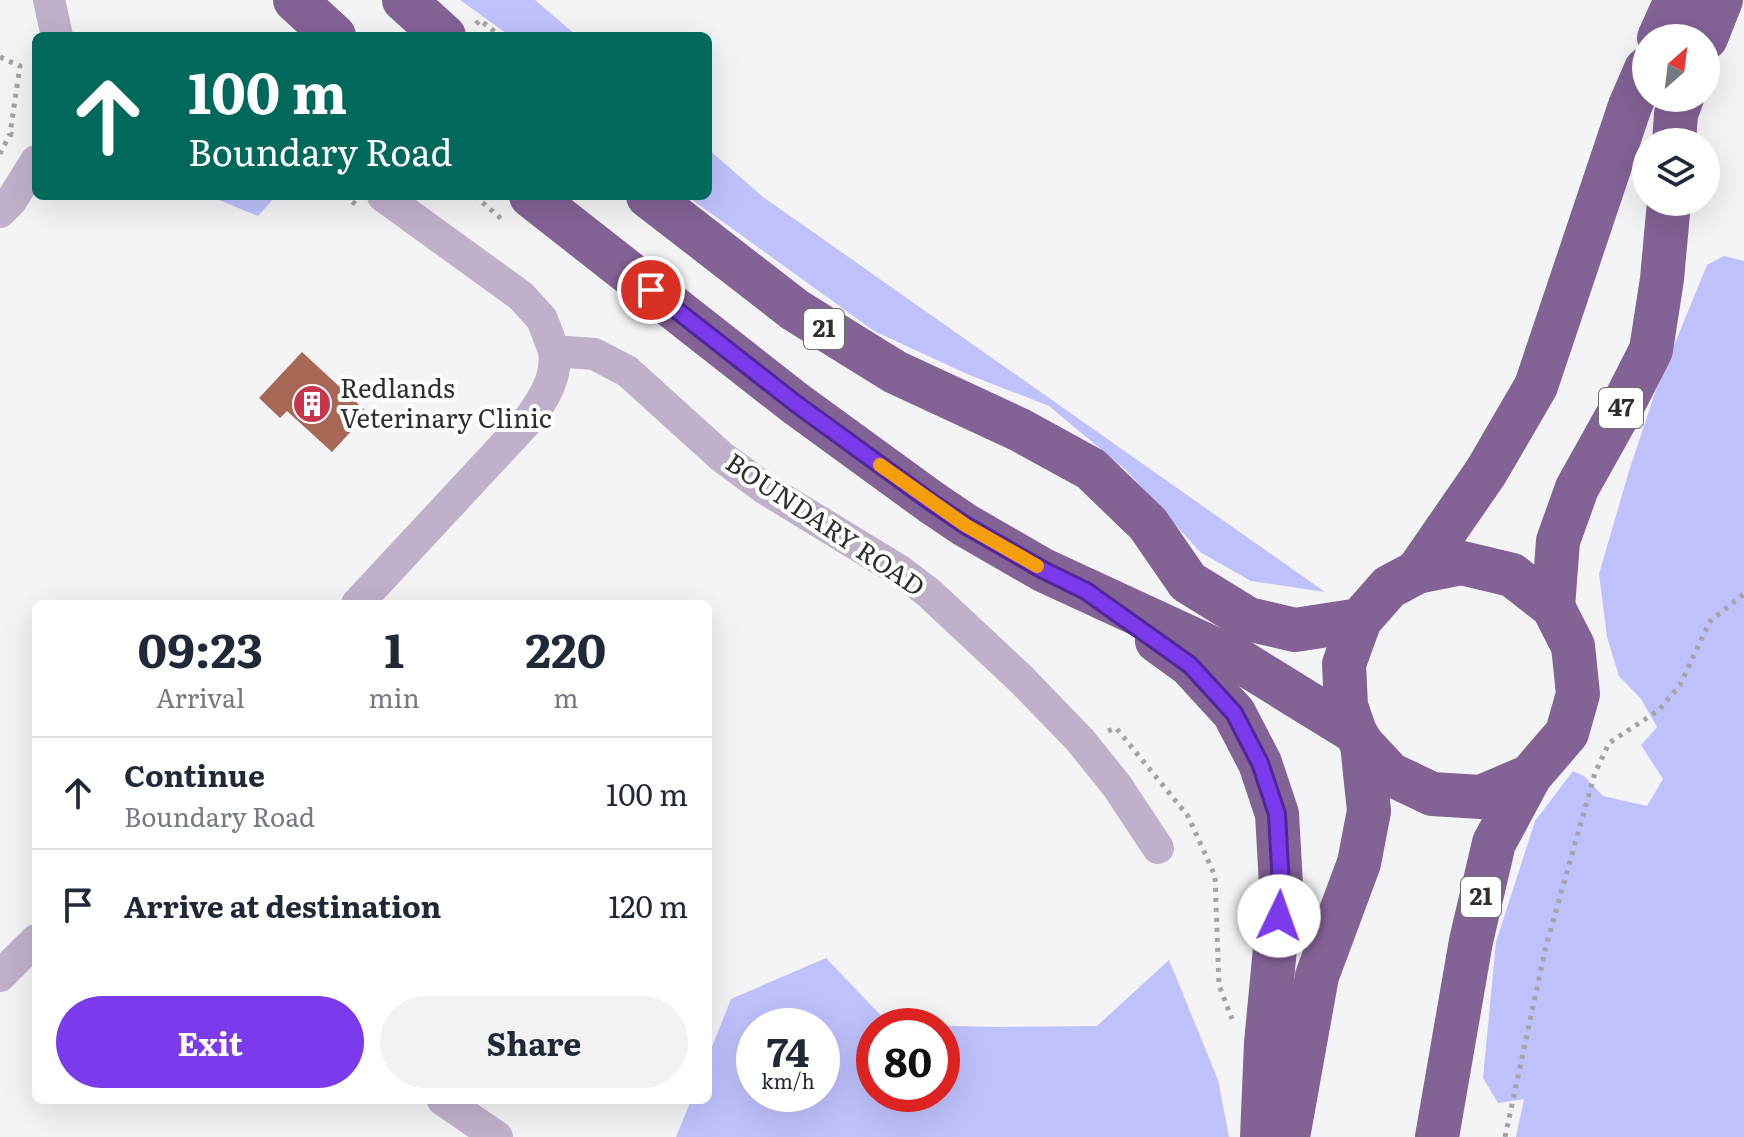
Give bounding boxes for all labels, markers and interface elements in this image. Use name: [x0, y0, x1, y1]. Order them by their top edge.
north arrow: [1632, 24, 1720, 112]
map controls: [1632, 24, 1720, 216]
text: 100 m: [188, 48, 347, 131]
icon: ahead: [56, 64, 160, 168]
text: Boundary Road: [188, 124, 453, 177]
button: layers: [1632, 128, 1720, 216]
pin: [617, 256, 685, 324]
icon: arrive: [629, 268, 673, 312]
road number: 21: [804, 309, 844, 349]
place label: Redlands Veterinary Clinic: [340, 367, 552, 436]
building icon: Redlands Veterinary Clinic: [291, 383, 333, 425]
road number: 47: [1599, 388, 1643, 428]
street label: BOUNDARY ROAD: [719, 442, 934, 604]
text: 09:23: [138, 612, 263, 683]
text: 1: [384, 612, 404, 683]
text: 220: [525, 612, 606, 683]
text: Arrival: [156, 677, 245, 716]
text: min: [369, 677, 420, 716]
text: m: [553, 677, 578, 716]
text: Continue: [124, 752, 265, 796]
icon: ahead: [56, 771, 100, 815]
text: 100 m: [606, 771, 688, 815]
text: Boundary Road: [124, 796, 315, 835]
position arrow: [1237, 874, 1321, 958]
road number: 21: [1461, 877, 1501, 917]
icon: arrive: [56, 883, 100, 927]
text: Arrive at destination: [124, 883, 441, 927]
text: 120 m: [608, 883, 688, 927]
button: Exit: [56, 996, 364, 1088]
button: Share: [380, 996, 688, 1088]
speed limit sign: 80: [856, 1008, 960, 1112]
text: 74: [767, 1020, 809, 1079]
text: km/h: [761, 1065, 815, 1095]

